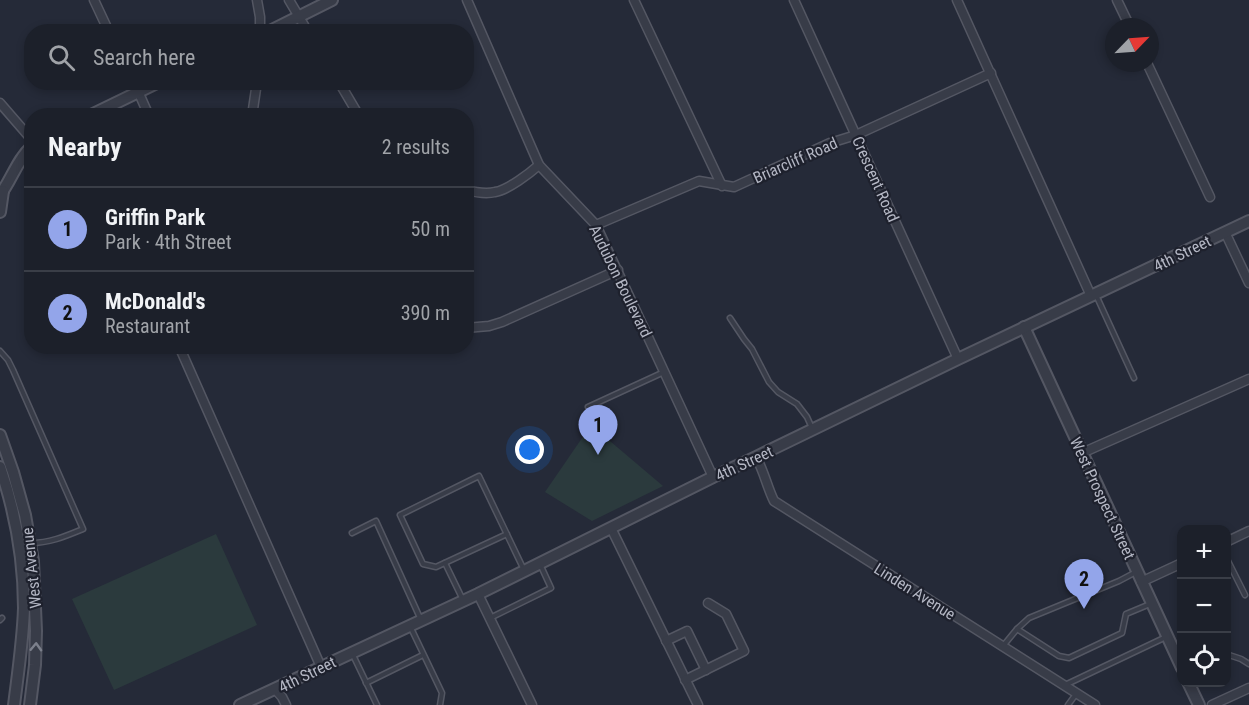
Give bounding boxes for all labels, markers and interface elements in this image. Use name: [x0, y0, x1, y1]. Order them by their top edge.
north arrow: [1105, 18, 1159, 72]
search box: [24, 24, 474, 90]
icon: search: [45, 41, 78, 74]
text: Search here: [93, 45, 195, 70]
text: Nearby: [48, 132, 122, 162]
street label: Briarcliff Road: [750, 133, 840, 188]
street label: Crescent Road: [848, 133, 903, 225]
text: 2 results: [382, 135, 450, 159]
text: Griffin Park: [105, 205, 205, 230]
text: 1: [62, 217, 73, 241]
text: 50 m: [411, 217, 450, 241]
street label: Audubon Boulevard: [585, 222, 656, 340]
text: Park · 4th Street: [105, 230, 232, 254]
street label: 4th Street: [1150, 231, 1214, 275]
text: McDonald's: [105, 289, 205, 314]
text: 2: [62, 301, 73, 325]
text: 390 m: [401, 301, 450, 325]
text: Restaurant: [105, 314, 190, 338]
pin: 1: [578, 406, 618, 455]
street label: West Prospect Street: [1066, 434, 1139, 563]
your location: [515, 435, 544, 464]
street label: 4th Street: [712, 442, 776, 485]
map controls: [1177, 525, 1231, 687]
button: +: [1177, 525, 1231, 579]
street label: West Avenue: [18, 527, 45, 609]
street label: Linden Avenue: [871, 559, 959, 624]
pin: 2: [1064, 560, 1104, 609]
button: −: [1177, 579, 1231, 633]
button: locate: [1177, 633, 1231, 687]
one-way arrow: [29, 642, 42, 651]
street label: 4th Street: [275, 652, 339, 696]

